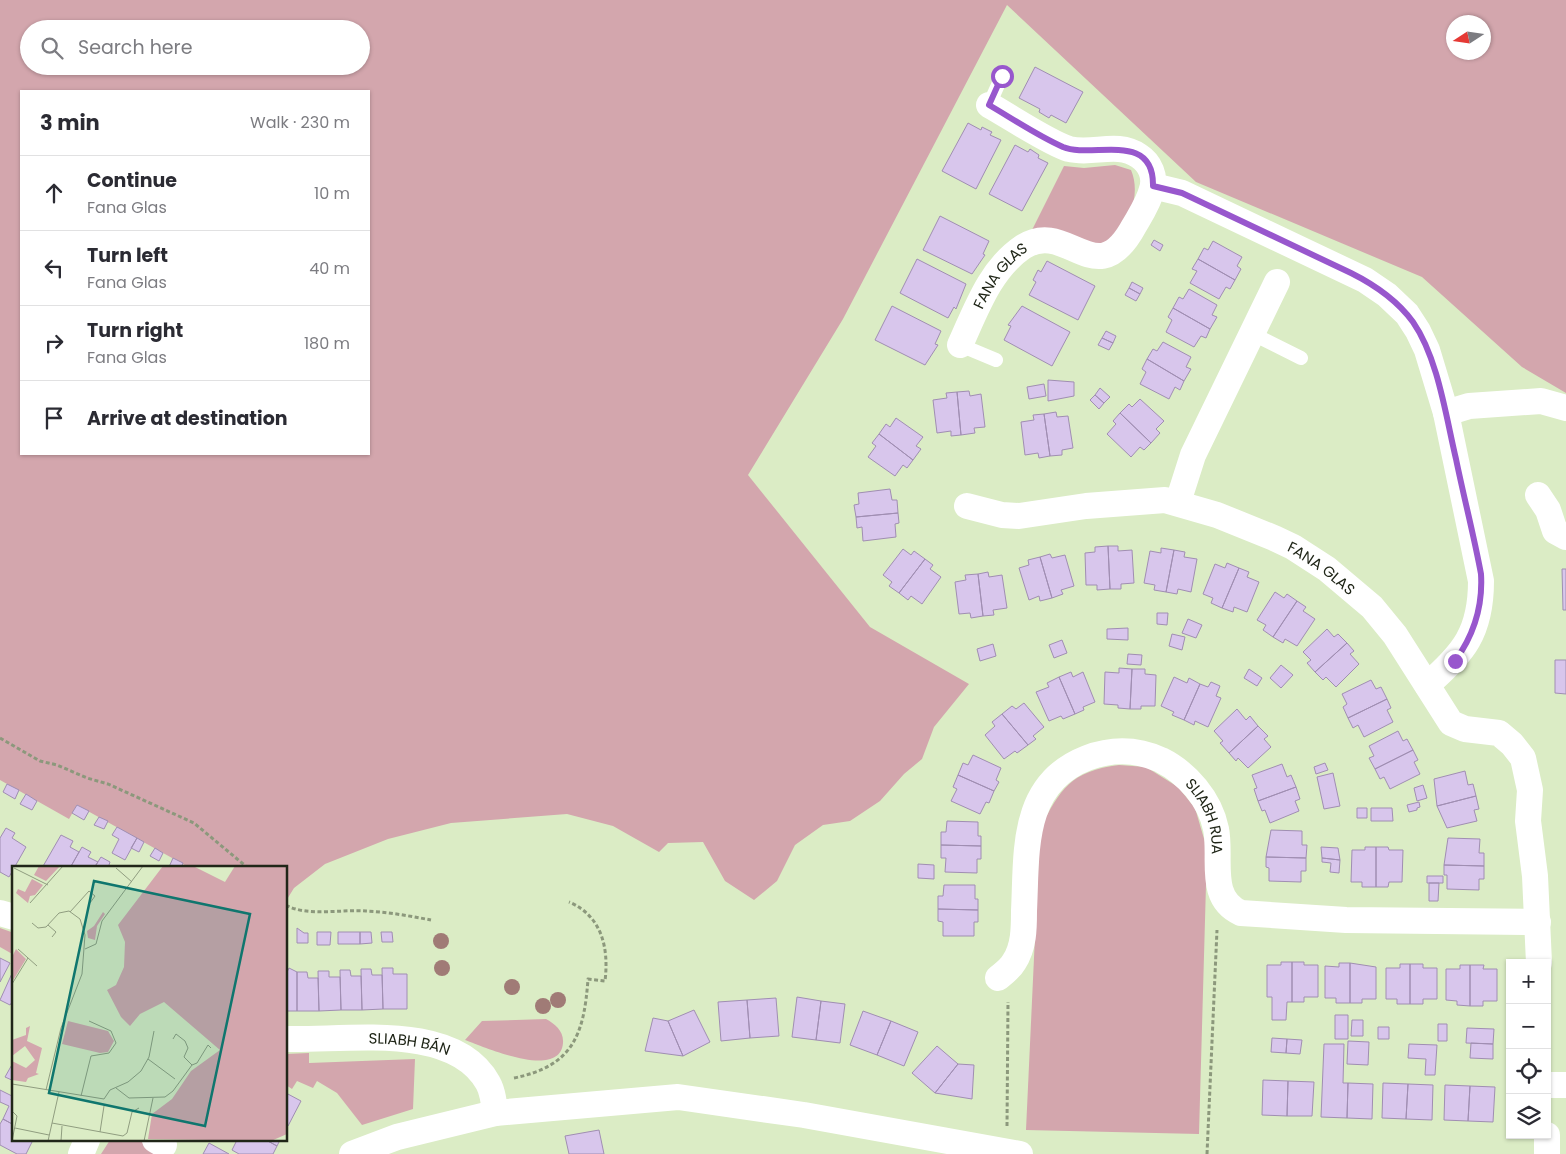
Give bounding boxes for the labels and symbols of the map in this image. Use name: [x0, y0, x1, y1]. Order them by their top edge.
north arrow: [1446, 15, 1491, 60]
route start: [991, 65, 1014, 88]
street label: FANA GLAS: [967, 237, 1031, 312]
street label: FANA GLAS: [1284, 536, 1360, 599]
route end: [1444, 650, 1467, 673]
street label: SLIABH RUA: [1181, 773, 1228, 855]
inset map: [12, 866, 288, 1142]
street label: SLIABH BÁN: [369, 1027, 454, 1060]

